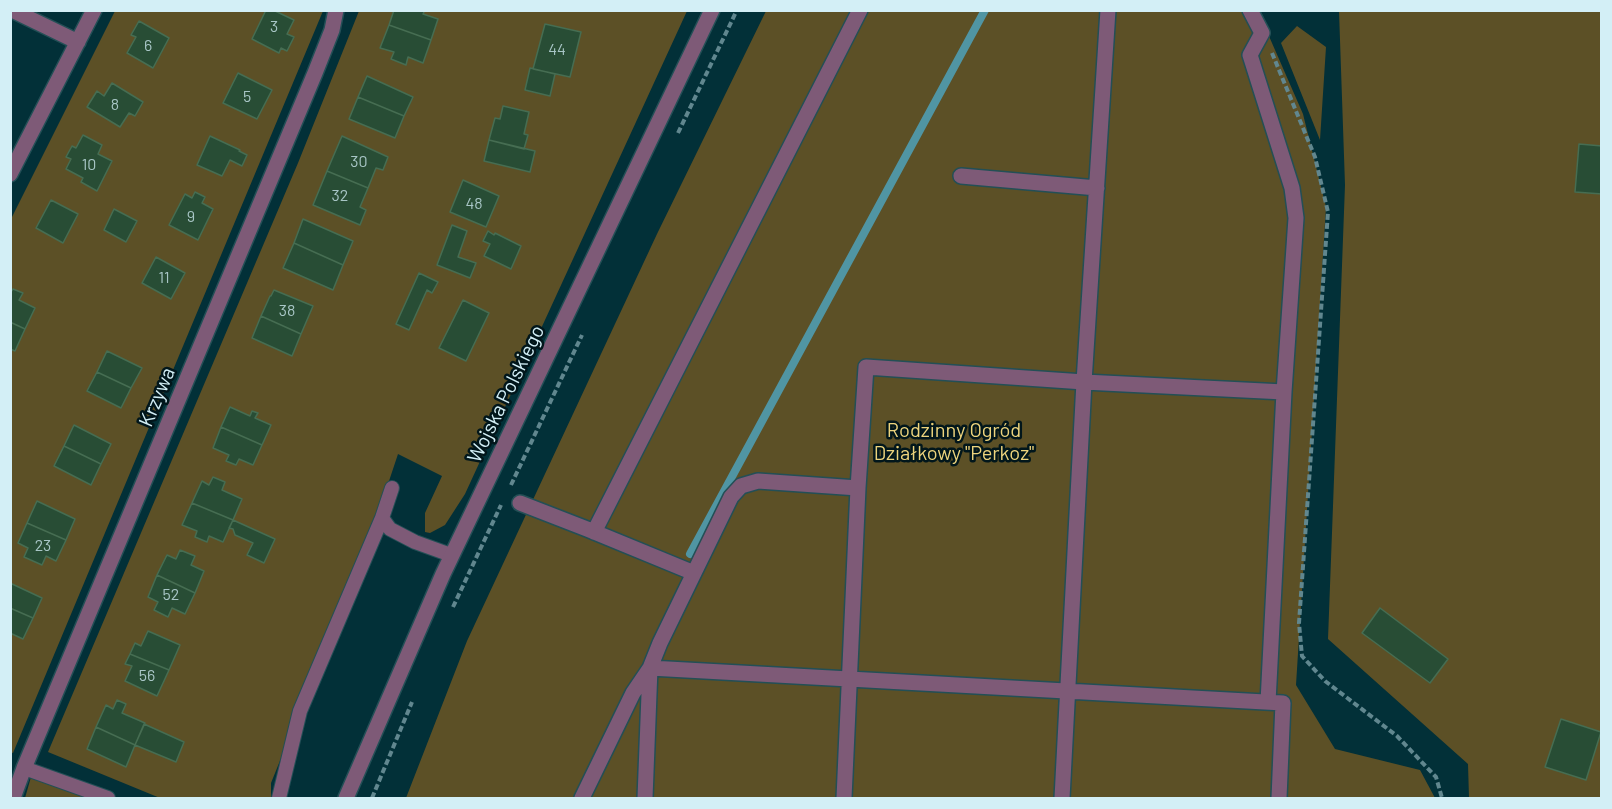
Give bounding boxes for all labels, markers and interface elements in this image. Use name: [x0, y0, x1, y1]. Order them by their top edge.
house number: 3: [270, 17, 278, 37]
house number: 6: [144, 36, 152, 56]
house number: 44: [548, 40, 566, 60]
house number: 5: [243, 87, 251, 107]
house number: 8: [111, 95, 119, 115]
house number: 30: [350, 152, 368, 172]
house number: 10: [82, 155, 96, 175]
house number: 32: [332, 186, 348, 206]
house number: 48: [465, 194, 483, 214]
house number: 9: [187, 207, 195, 227]
house number: 11: [158, 268, 170, 288]
house number: 38: [279, 301, 295, 321]
street label: Wojska Polskiego: [462, 321, 550, 467]
street label: Krzywa: [134, 364, 180, 430]
park label: Rodzinny Ogród Działkowy "Perkoz": [874, 418, 1034, 465]
house number: 23: [35, 536, 51, 556]
house number: 52: [163, 585, 179, 605]
house number: 56: [139, 666, 155, 686]

